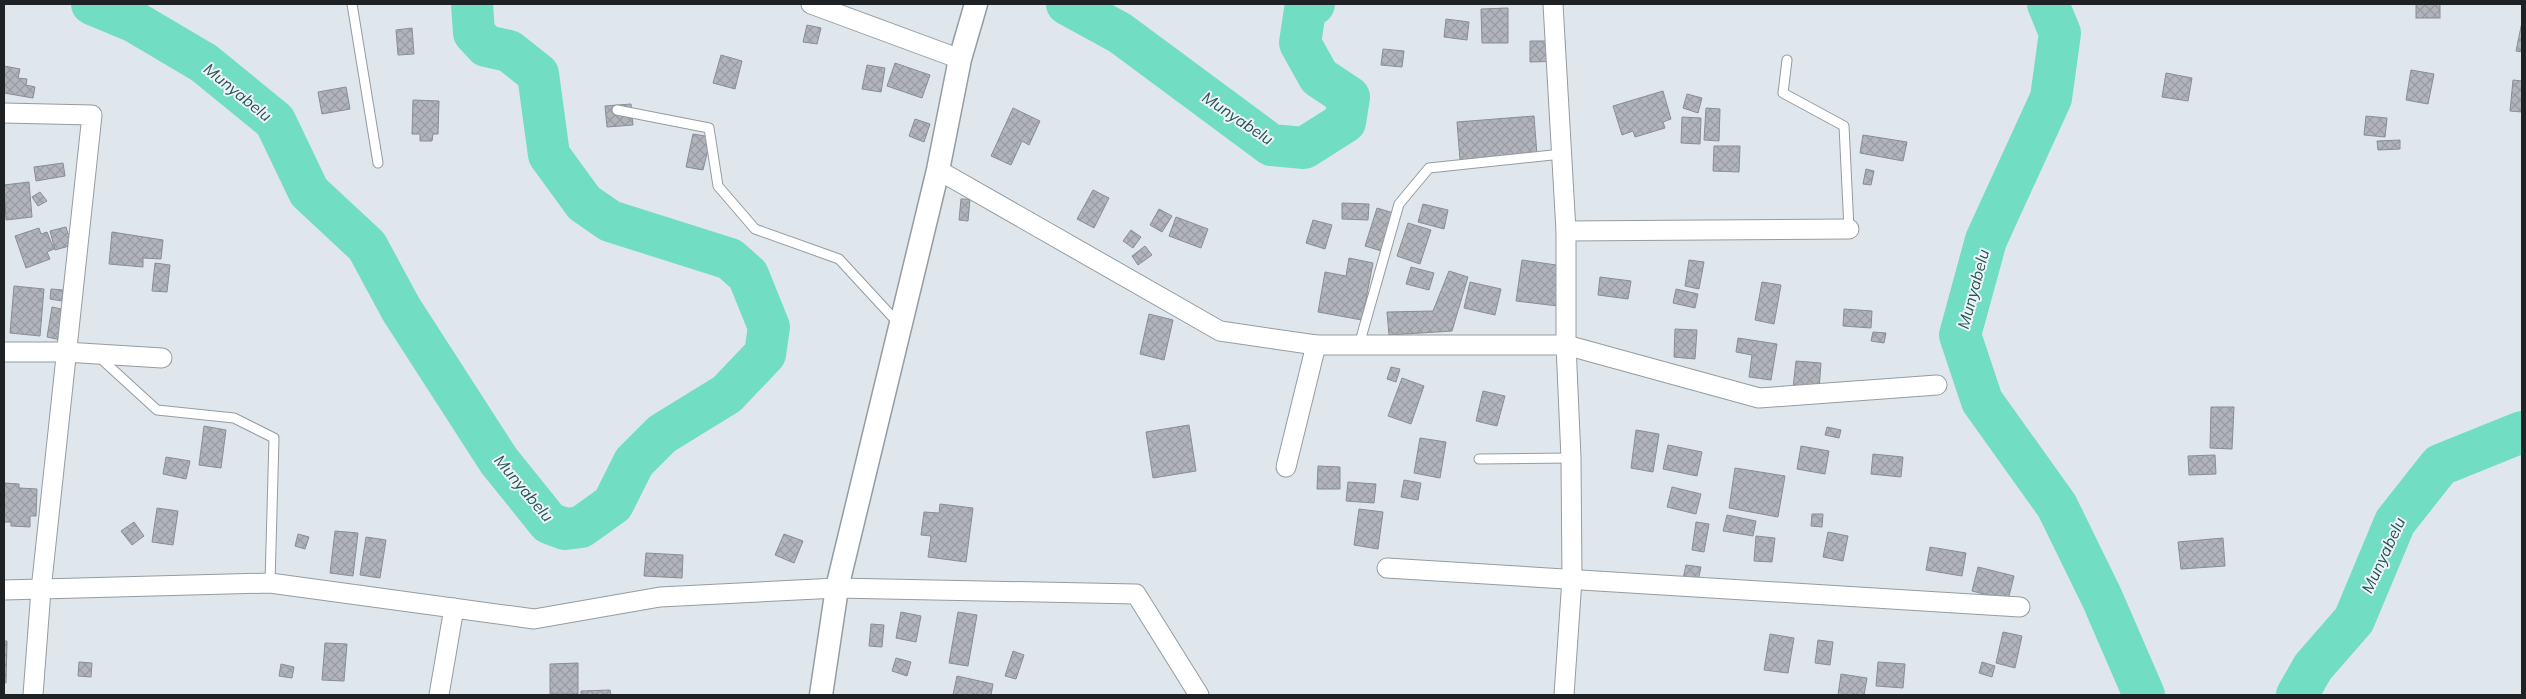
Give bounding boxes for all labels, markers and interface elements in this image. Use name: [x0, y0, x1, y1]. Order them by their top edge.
water label: Munyabelu: [200, 59, 276, 125]
water label: Munyabelu: [1199, 87, 1277, 149]
water label: Munyabelu: [1953, 247, 1993, 331]
water label: Munyabelu: [490, 450, 558, 526]
water label: Munyabelu: [2357, 514, 2409, 596]

